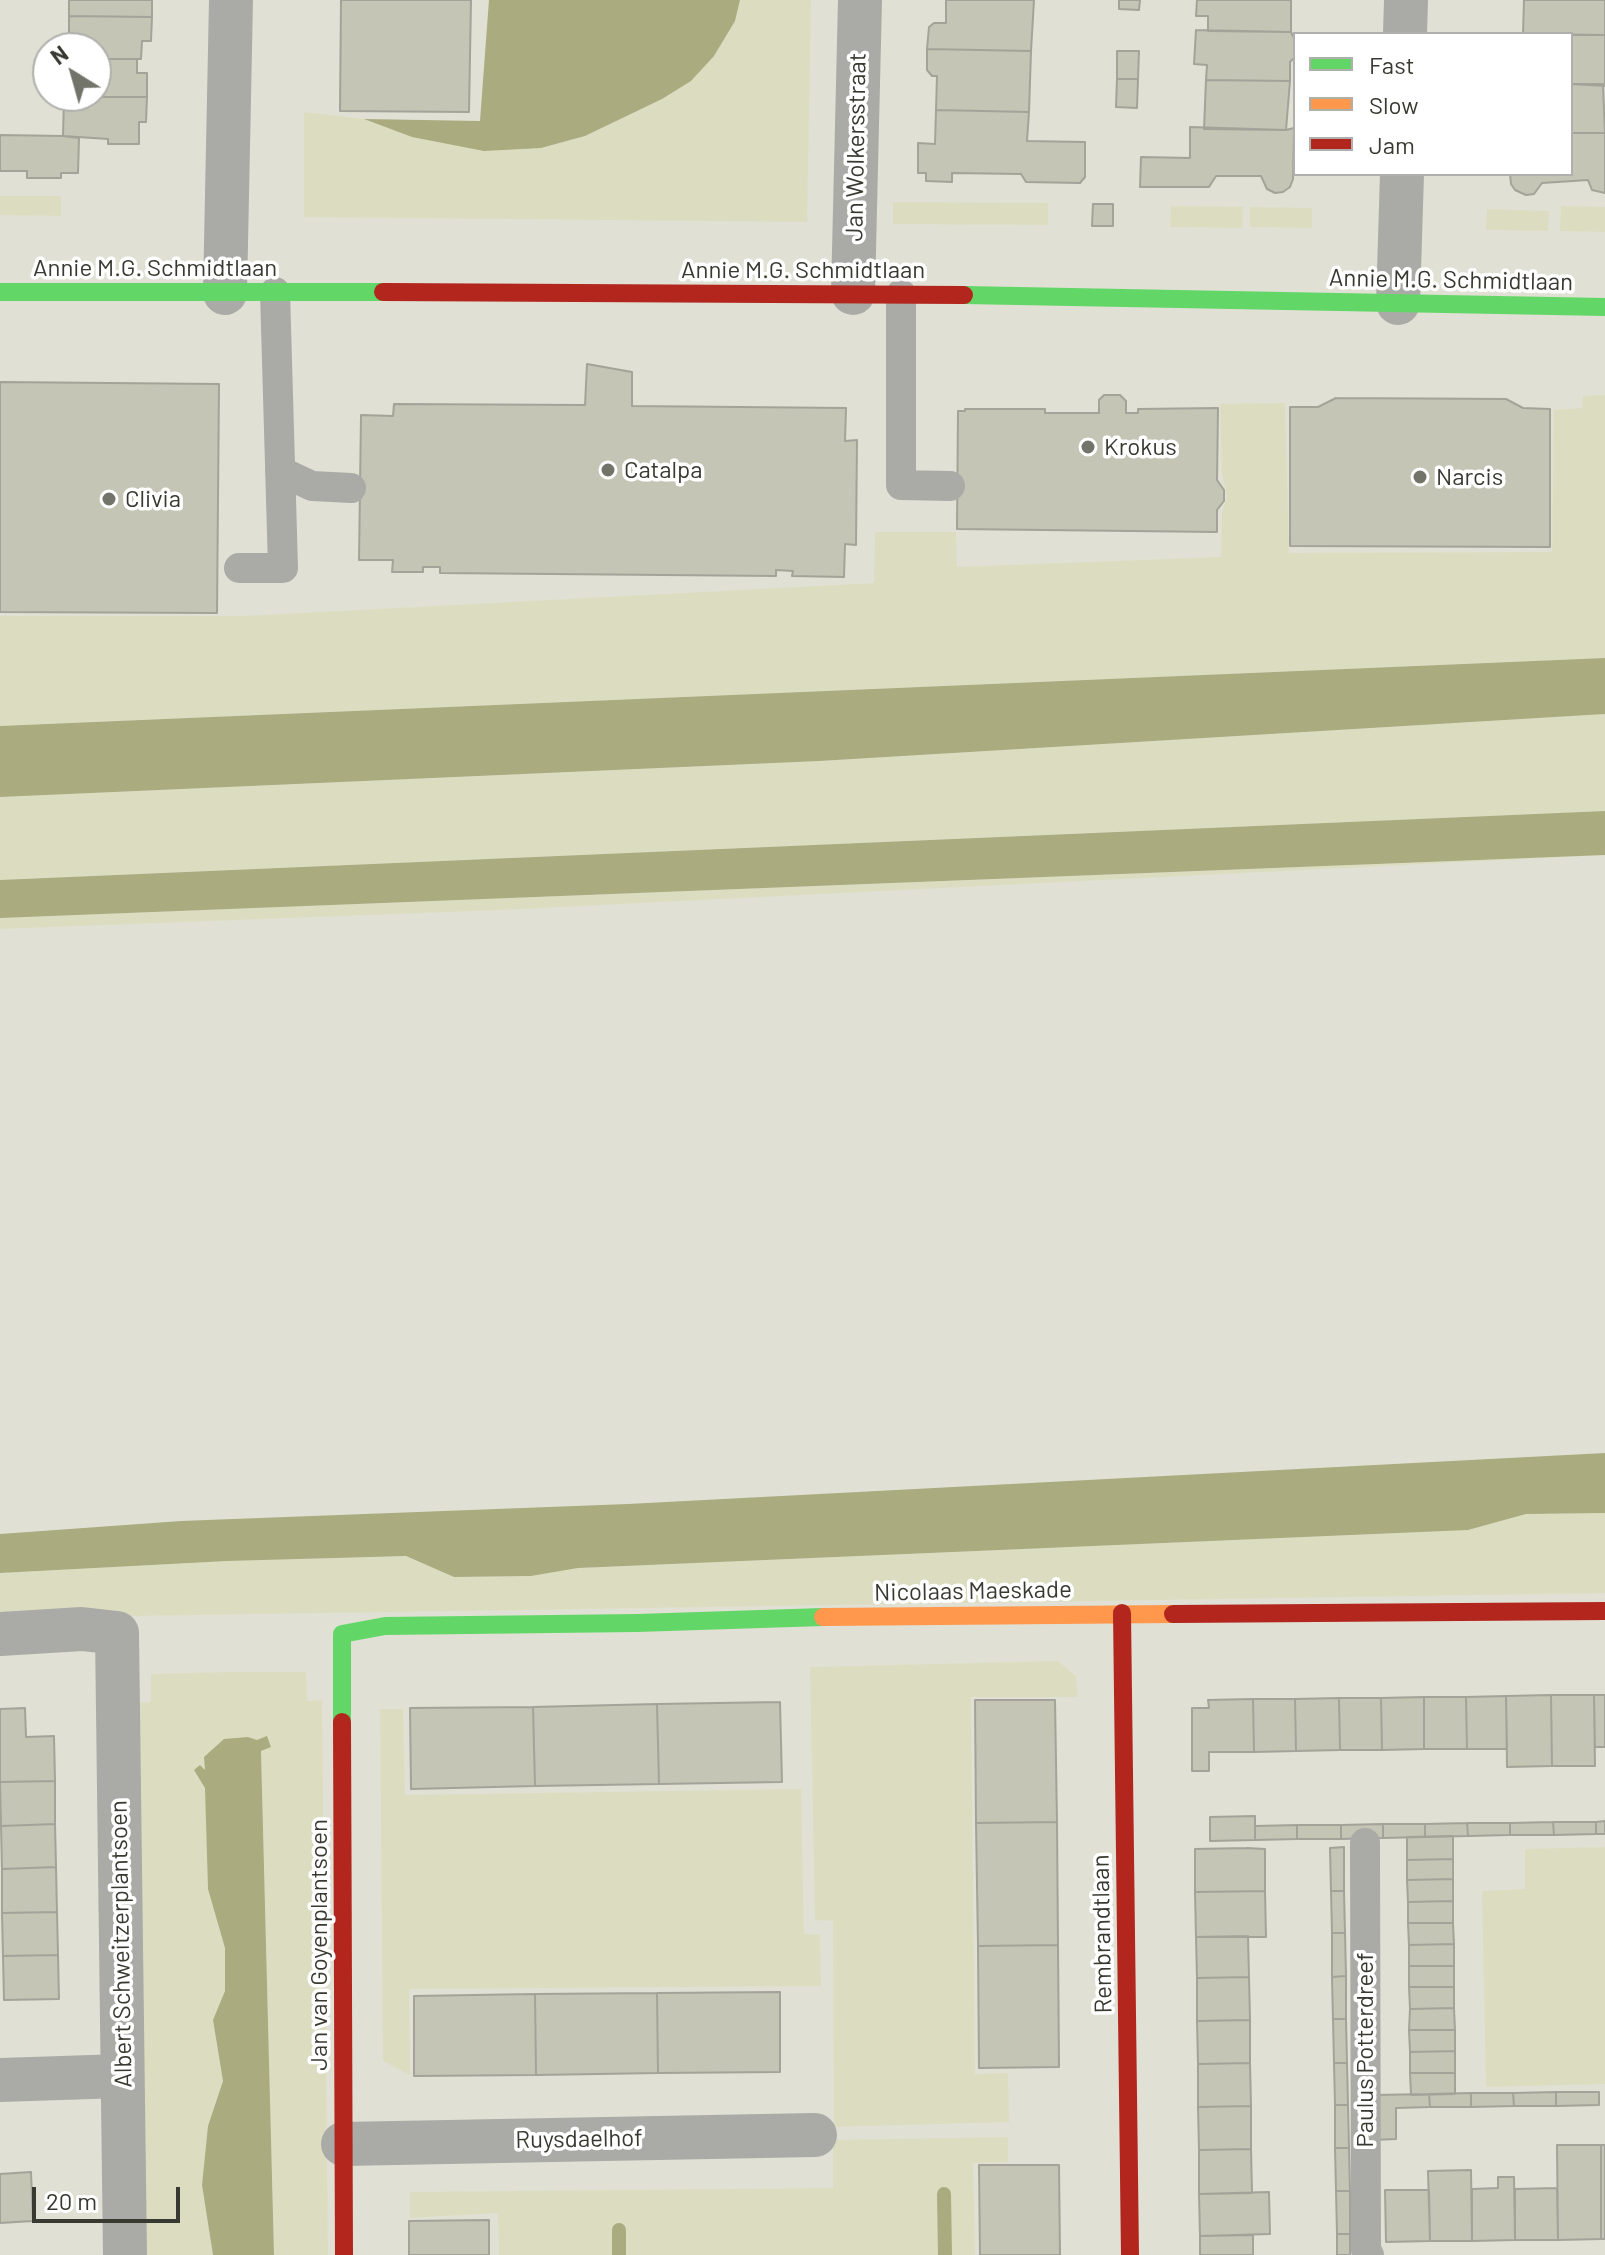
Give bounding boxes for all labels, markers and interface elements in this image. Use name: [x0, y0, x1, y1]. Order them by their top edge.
north arrow: [32, 32, 112, 112]
legend: [1293, 32, 1573, 176]
text: N: [45, 40, 72, 69]
text: Fast: [1369, 50, 1414, 79]
street label: Jan Wolkersstraat: [840, 52, 872, 242]
text: Slow: [1369, 90, 1418, 119]
text: Jam: [1369, 130, 1415, 159]
street label: Annie M.G. Schmidtlaan: [33, 254, 277, 282]
street label: Annie M.G. Schmidtlaan: [681, 256, 925, 284]
street label: Annie M.G. Schmidtlaan: [1329, 263, 1573, 297]
place label: Krokus: [1104, 433, 1177, 461]
marker: Krokus: [1079, 438, 1097, 456]
place label: Catalpa: [624, 456, 703, 484]
marker: Catalpa: [599, 461, 617, 479]
place label: Narcis: [1436, 463, 1503, 491]
marker: Narcis: [1411, 468, 1429, 486]
place label: Clivia: [125, 485, 181, 513]
marker: Clivia: [100, 490, 118, 508]
street label: Nicolaas Maeskade: [874, 1575, 1072, 1607]
street label: Albert Schweitzerplantsoen: [104, 1800, 138, 2088]
street label: Jan van Goyenplantsoen: [305, 1819, 333, 2071]
street label: Rembrandtlaan: [1086, 1854, 1118, 2014]
street label: Paulus Potterdreef: [1351, 1953, 1379, 2147]
street label: Ruysdaelhof: [515, 2123, 643, 2155]
scale bar: [36, 2171, 184, 2221]
text: 20 m: [46, 2186, 97, 2215]

